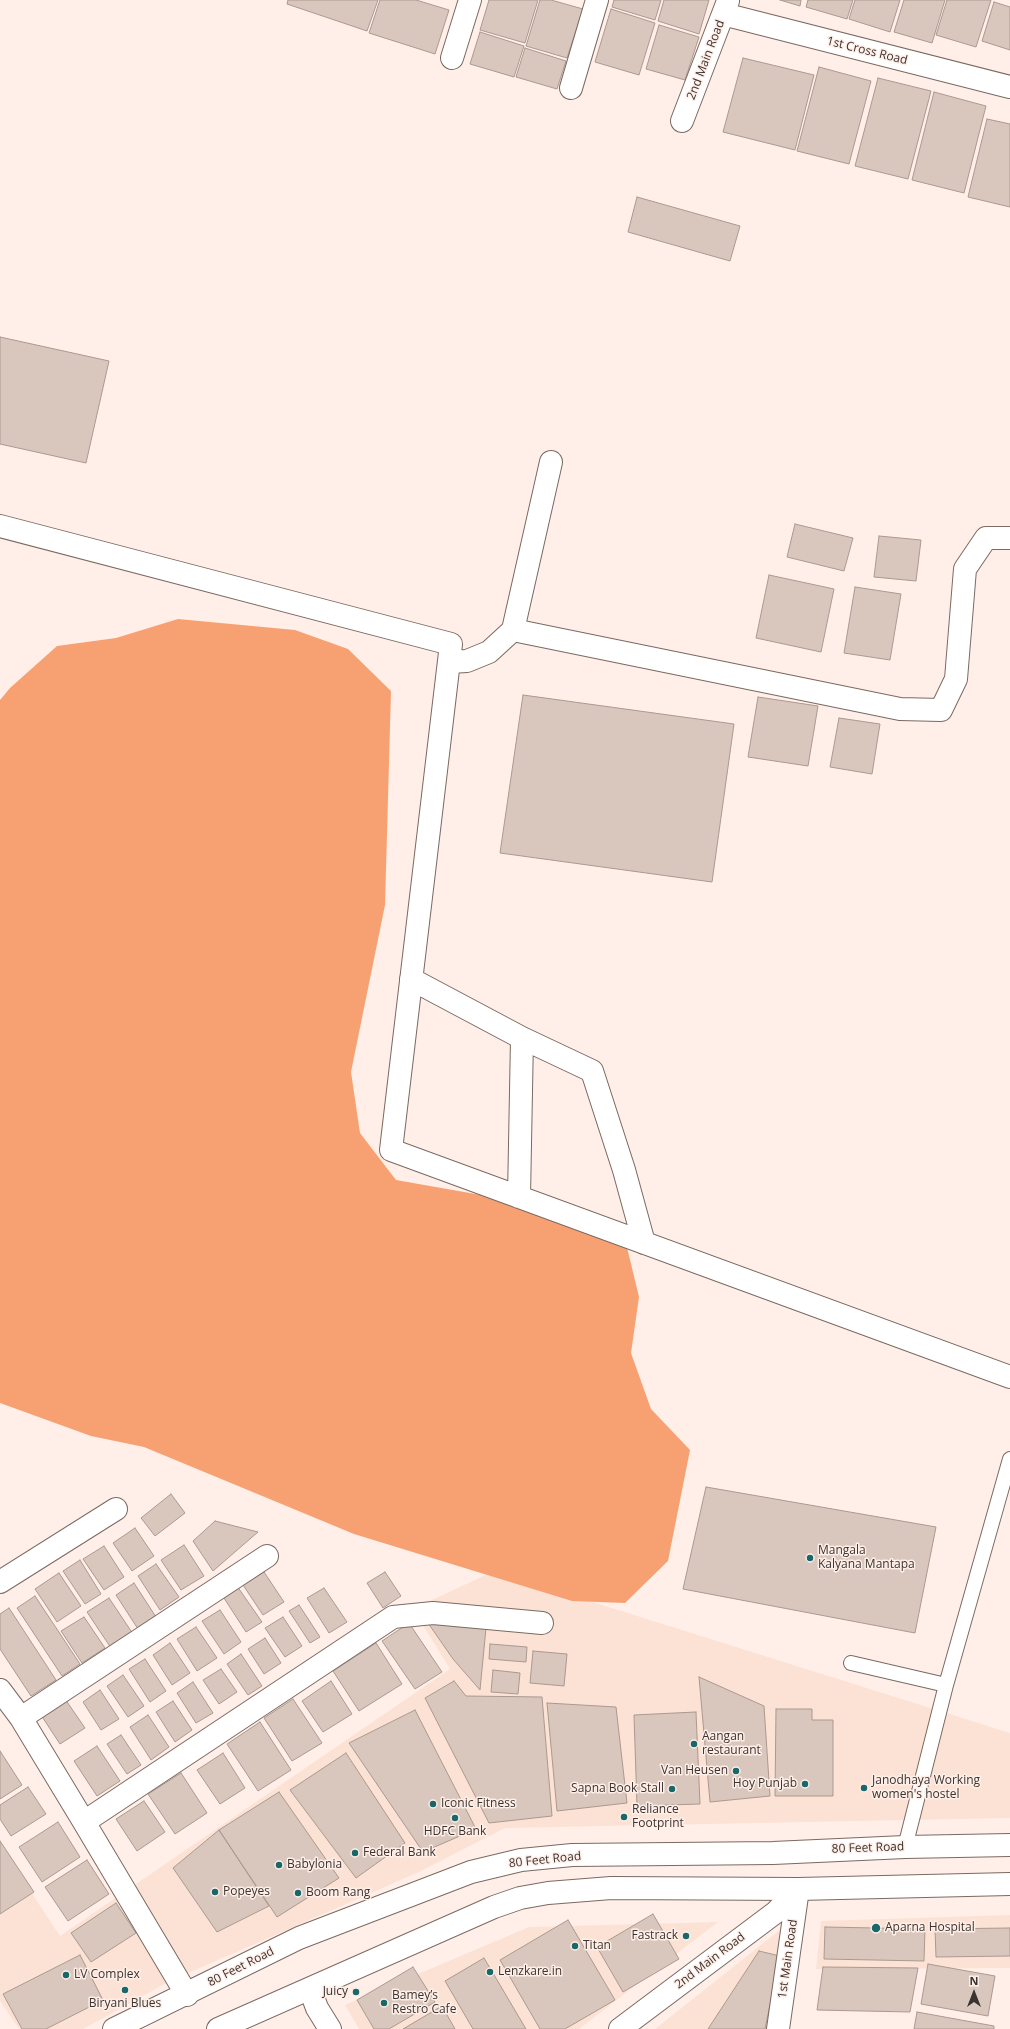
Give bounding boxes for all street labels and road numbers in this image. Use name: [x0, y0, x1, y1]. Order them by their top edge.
street label: 2nd Main Road: [684, 18, 728, 102]
street label: 1st Cross Road: [825, 34, 909, 68]
street label: 80 Feet Road: [832, 1840, 904, 1856]
street label: 80 Feet Road: [508, 1849, 582, 1871]
street label: 1st Main Road: [775, 1919, 801, 1999]
street label: 2nd Main Road: [672, 1930, 748, 1992]
street label: 80 Feet Road: [205, 1944, 277, 1990]

